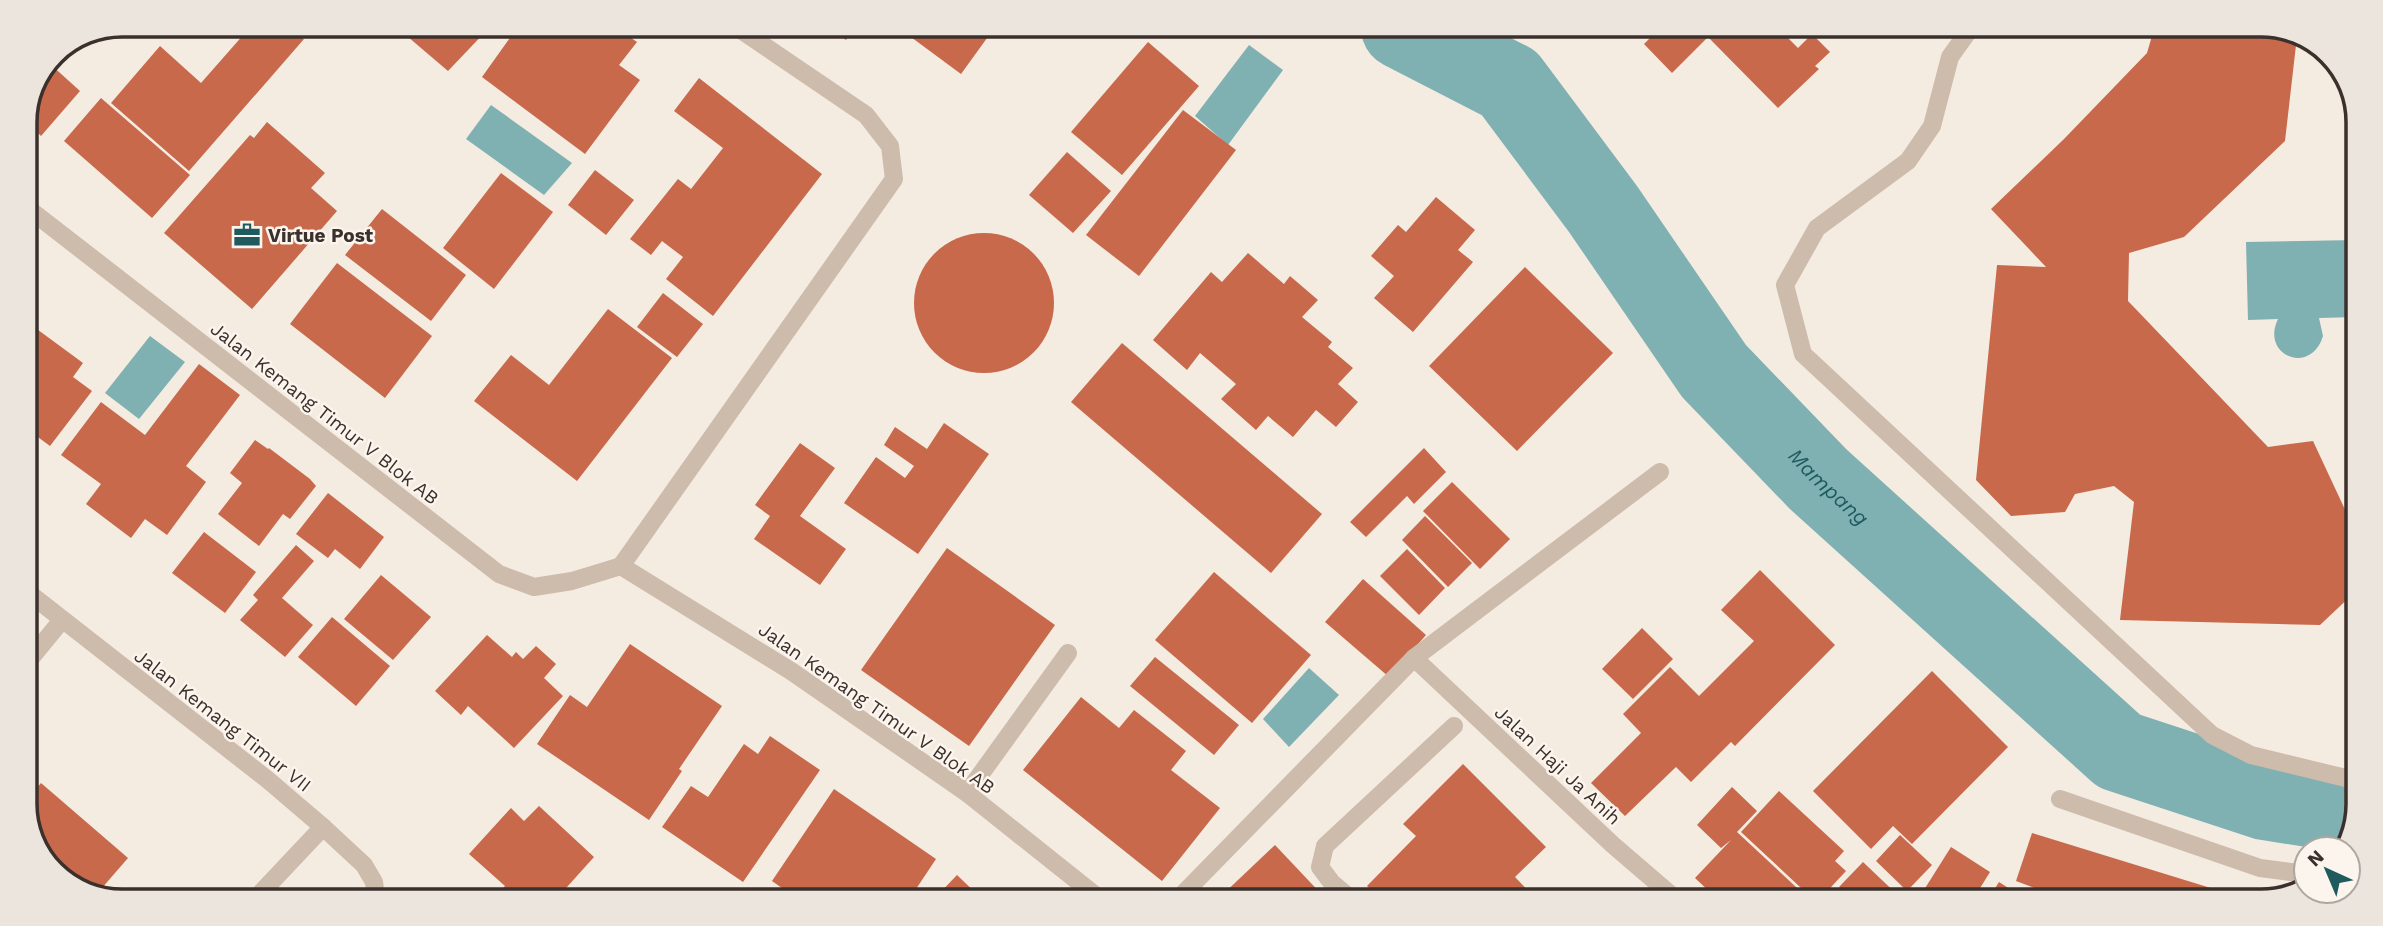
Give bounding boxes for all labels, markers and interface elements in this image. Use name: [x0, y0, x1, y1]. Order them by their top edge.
office icon: Virtue Post: [232, 220, 262, 250]
place label: Virtue Post: [268, 224, 374, 247]
street label: Jalan Kemang Timur V Blok AB: [206, 317, 443, 510]
water label: Mampang: [1783, 443, 1874, 531]
street label: Jalan Kemang Timur V Blok AB: [754, 618, 999, 799]
street label: Jalan Kemang Timur VII: [130, 644, 316, 797]
street label: Jalan Haji Ja Anih: [1490, 701, 1626, 830]
north arrow: [2292, 835, 2362, 905]
text: N: [2302, 845, 2329, 871]

